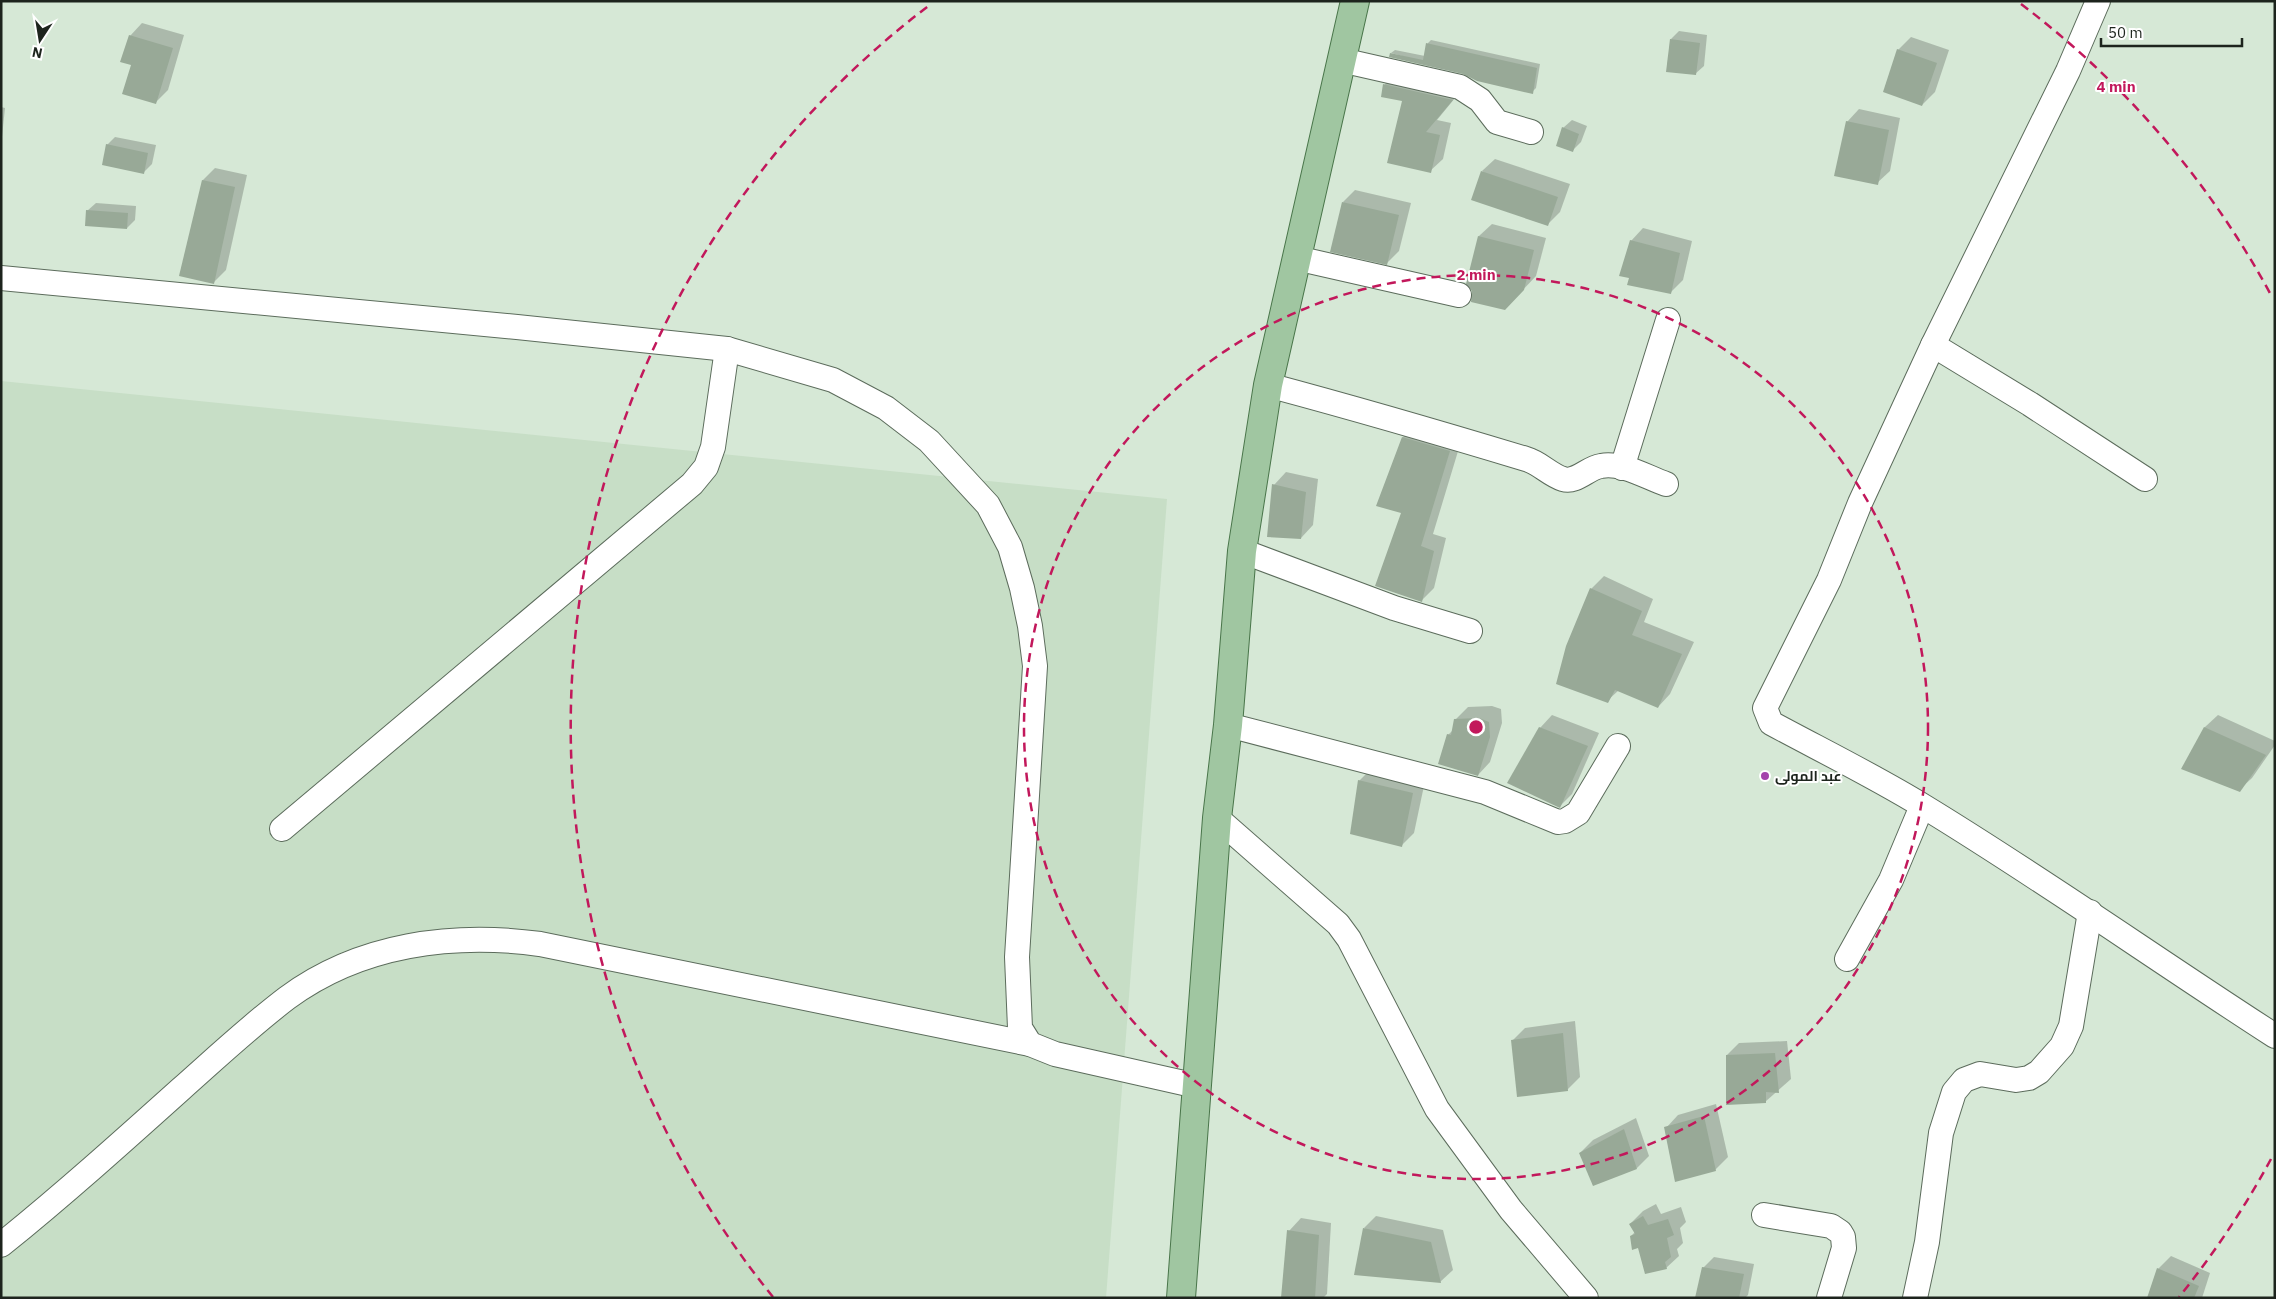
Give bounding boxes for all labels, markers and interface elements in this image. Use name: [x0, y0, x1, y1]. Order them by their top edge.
north arrow: [15, 15, 65, 65]
scale bar: [2101, 15, 2242, 47]
text: 50 m: [2108, 23, 2143, 42]
text: N: [30, 43, 44, 63]
text: 4 min: [2096, 77, 2136, 96]
text: 2 min: [1456, 265, 1496, 284]
centre of rings: [1467, 718, 1485, 736]
place label: عبد المولى: [1775, 767, 1842, 785]
marker: عبد المولى: [1759, 770, 1771, 782]

